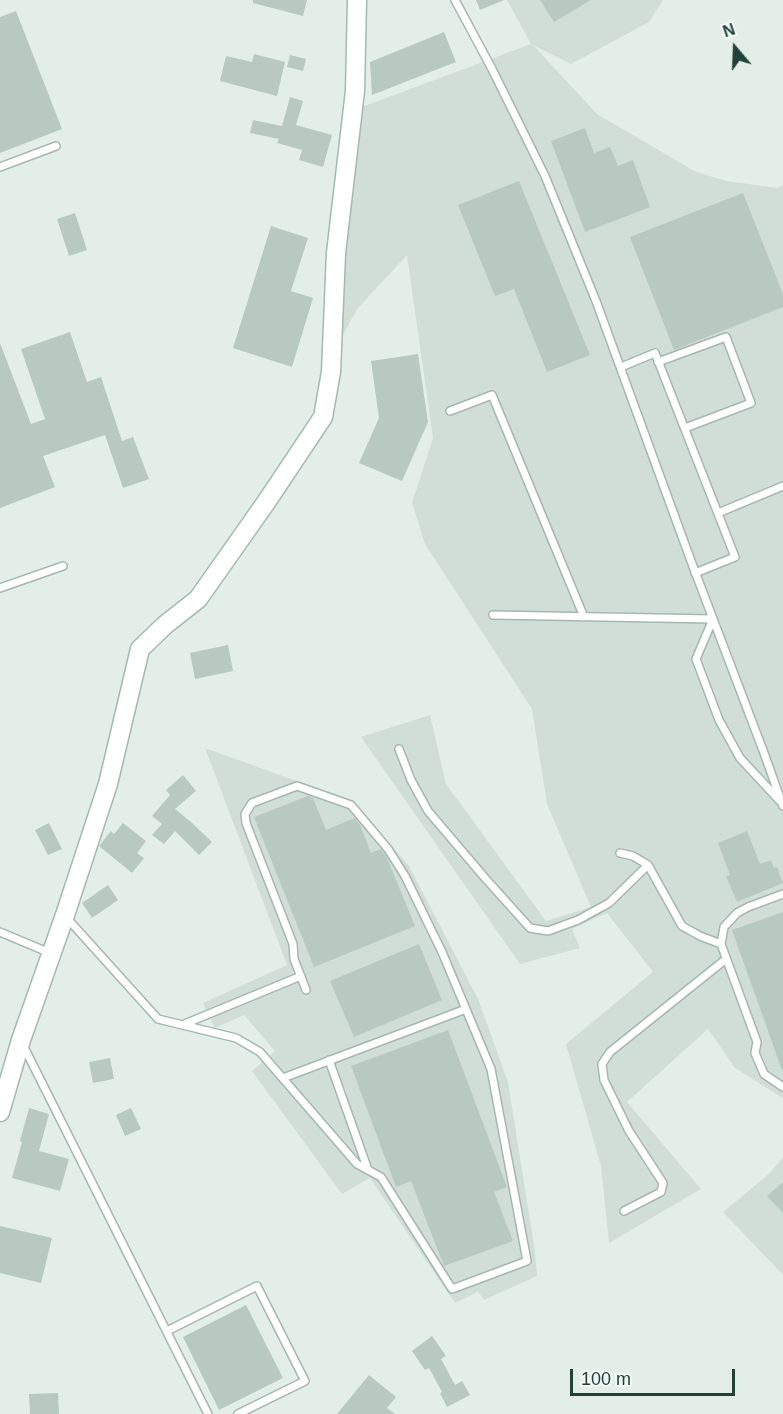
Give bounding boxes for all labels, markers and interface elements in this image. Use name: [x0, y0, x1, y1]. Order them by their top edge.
north arrow: [705, 18, 765, 78]
text: N: [721, 21, 737, 40]
scale bar: [573, 1357, 738, 1395]
text: 100 m: [581, 1369, 631, 1389]

